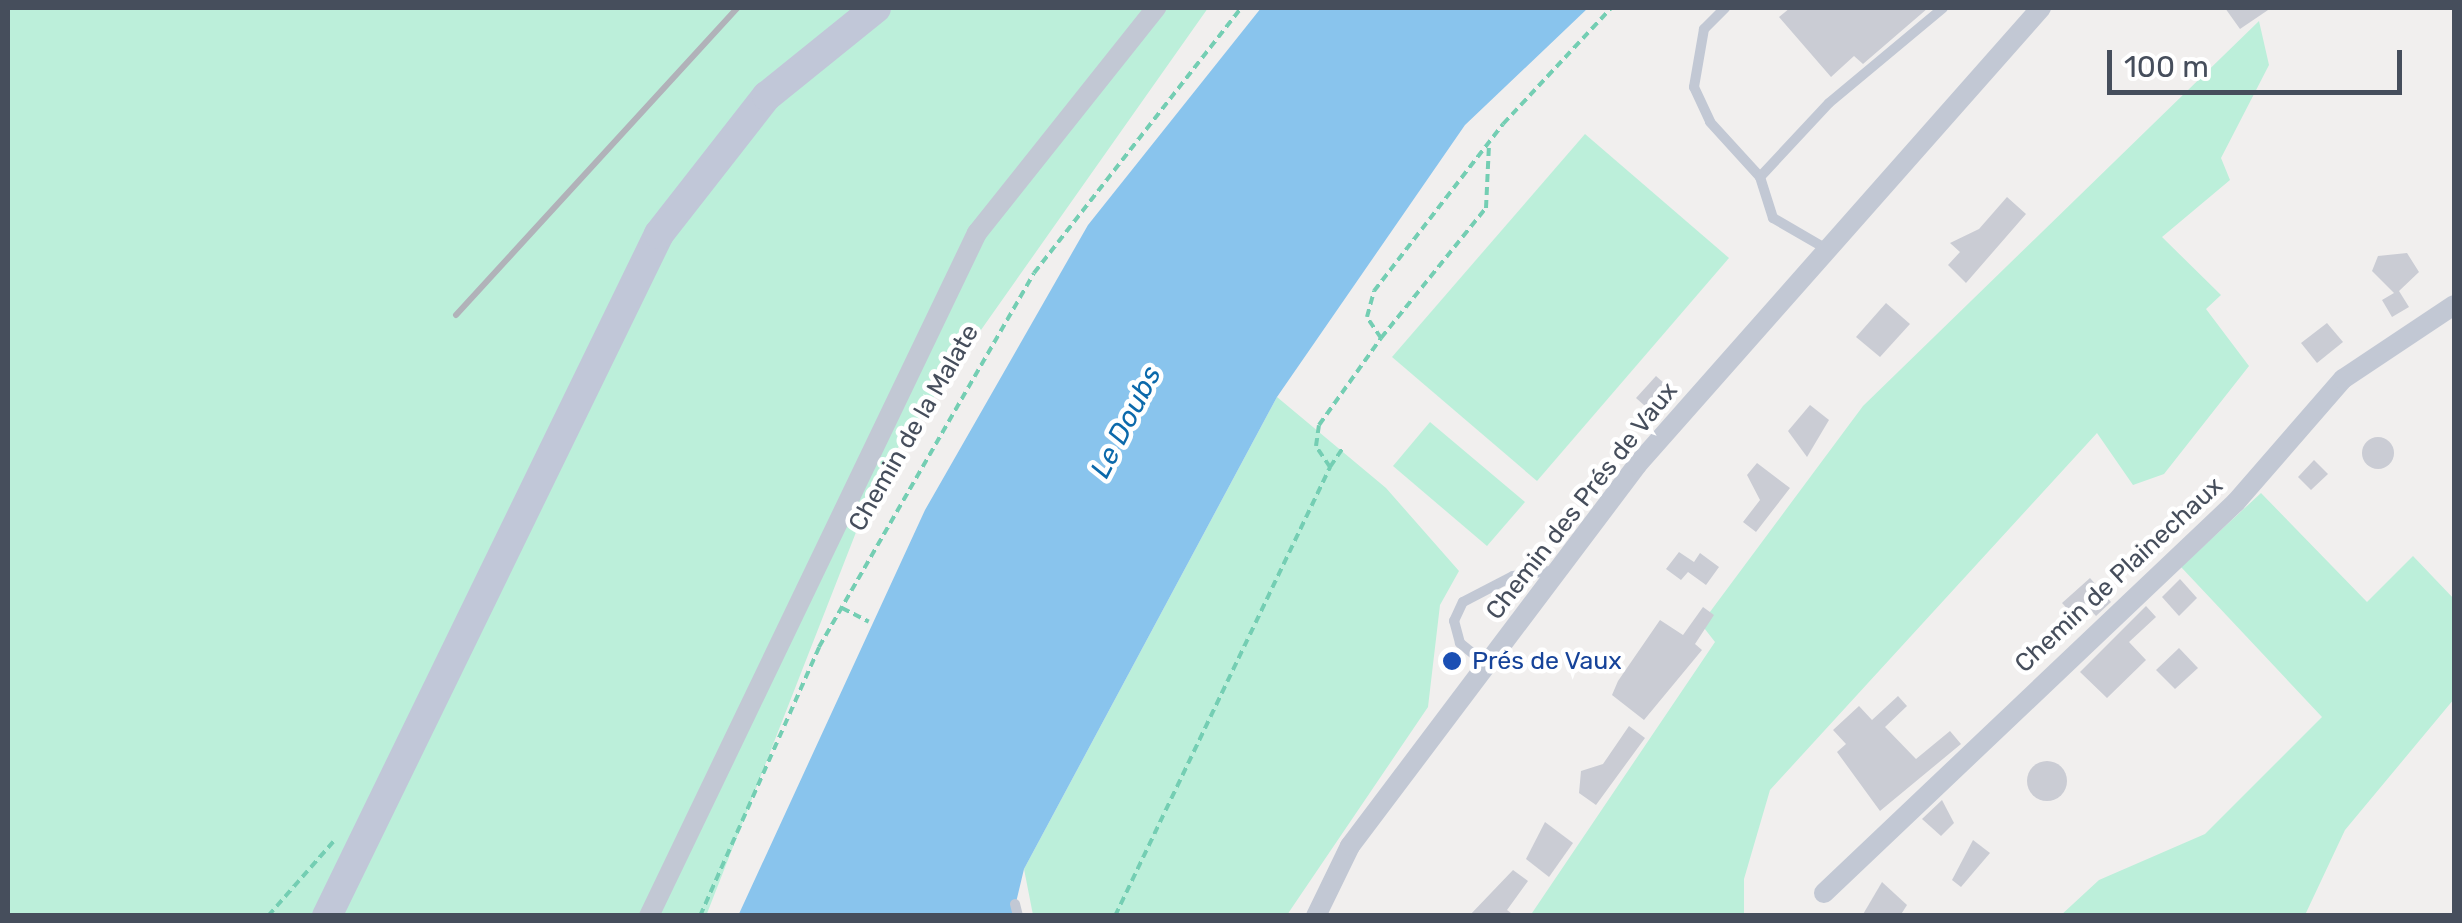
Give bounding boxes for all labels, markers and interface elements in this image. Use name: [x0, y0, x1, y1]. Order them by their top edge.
scale bar: [2112, 30, 2407, 92]
text: 100 m: [2124, 49, 2209, 85]
street label: Chemin de la Malate: [843, 319, 985, 537]
water label: Le Doubs: [1084, 361, 1168, 483]
street label: Chemin des Prés de Vaux: [1480, 376, 1684, 626]
street label: Chemin de Plainechaux: [2009, 471, 2229, 679]
place label: Prés de Vaux: [1472, 646, 1622, 676]
marker: Prés de Vaux: [1441, 650, 1463, 672]

